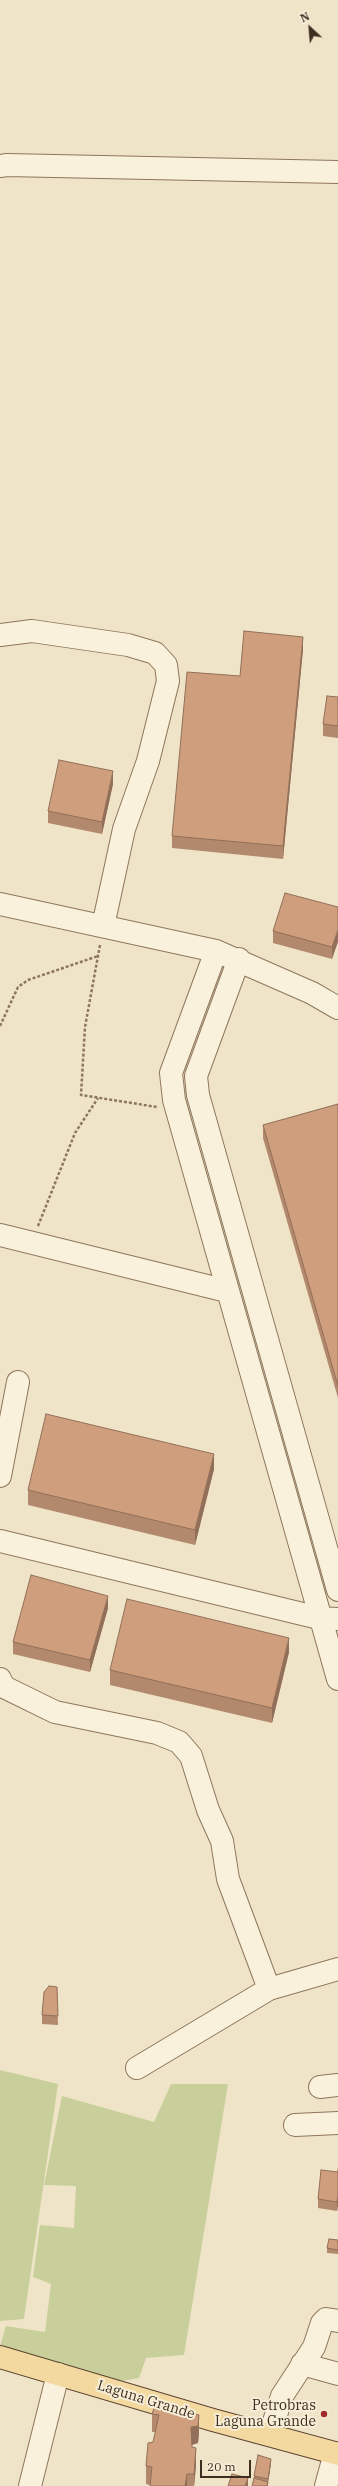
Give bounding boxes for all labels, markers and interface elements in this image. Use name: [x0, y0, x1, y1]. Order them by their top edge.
north arrow: [290, 8, 330, 48]
text: N: [298, 9, 312, 25]
street label: Laguna Grande: [95, 2377, 197, 2423]
place label: Petrobras Laguna Grande: [215, 2398, 316, 2430]
marker: Petrobras Laguna Grande: [319, 2409, 329, 2419]
scale bar: [202, 2452, 253, 2478]
text: 20 m: [207, 2459, 236, 2474]

